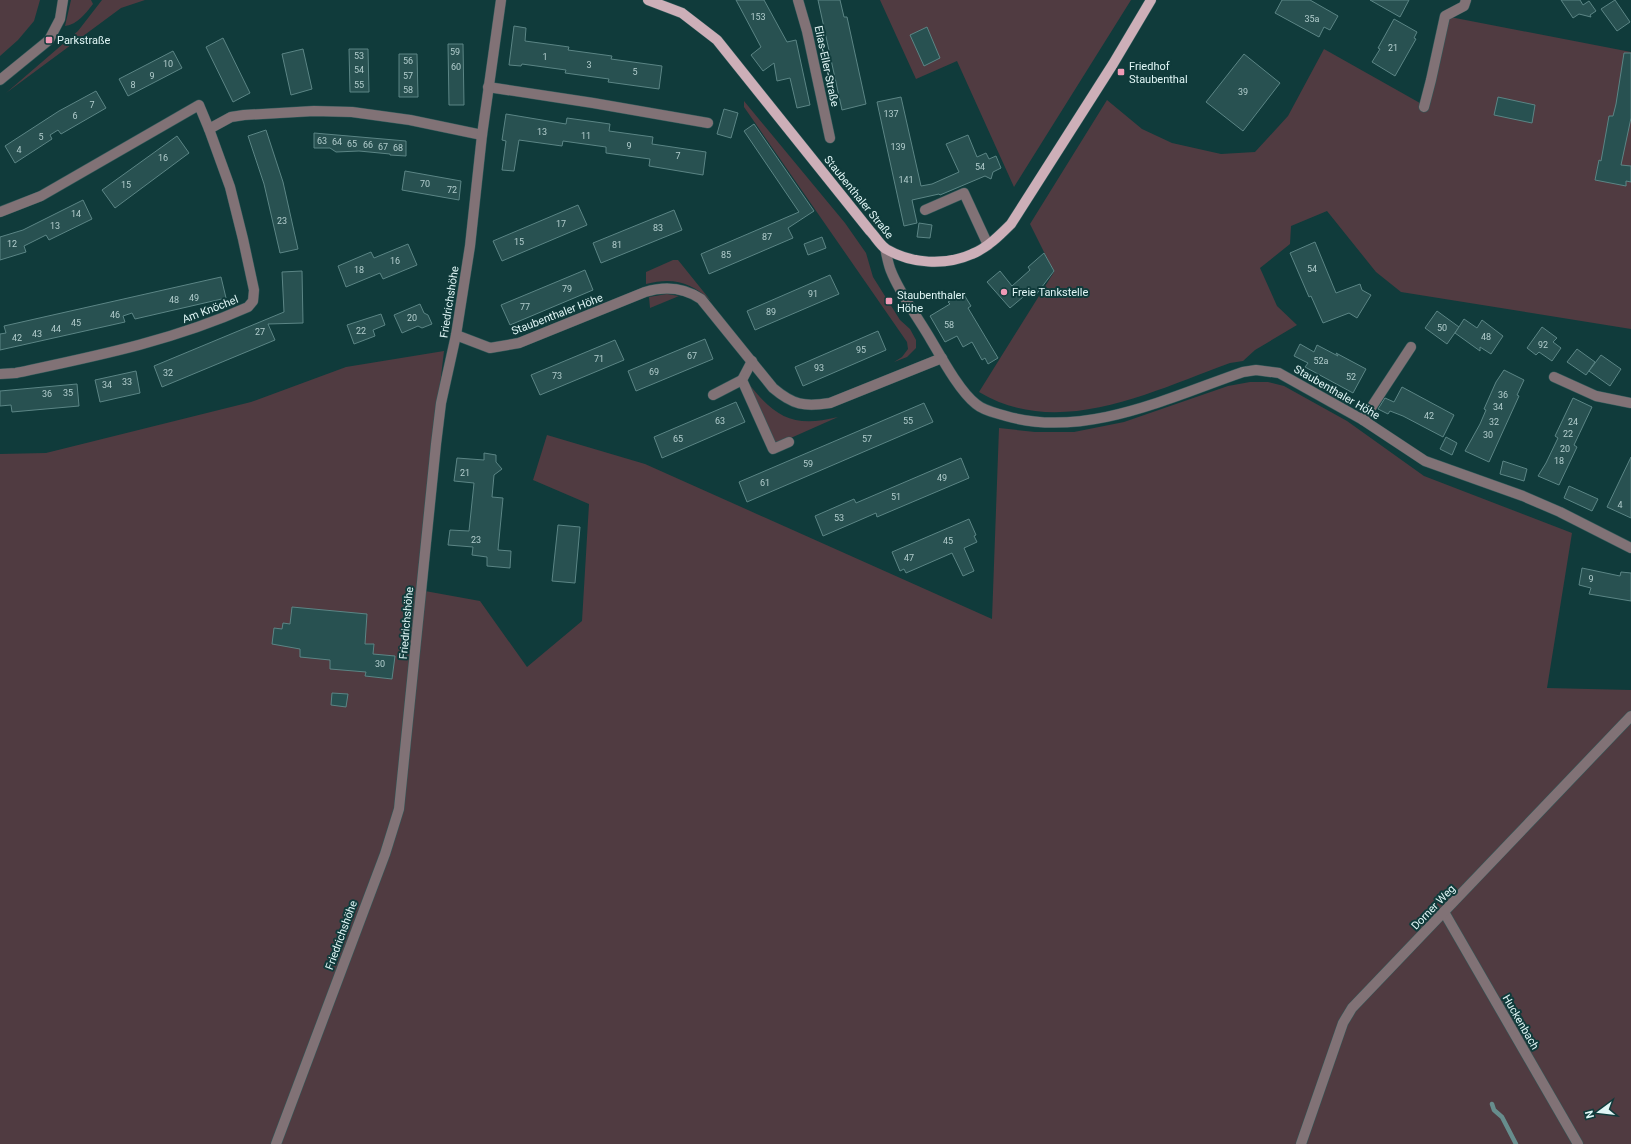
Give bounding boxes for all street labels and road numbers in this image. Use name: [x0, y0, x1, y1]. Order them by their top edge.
street label: Elias-Eller-Straße: [812, 24, 841, 108]
street label: Staubenthaler Straße: [821, 153, 896, 242]
street label: Friedrichshöhe: [437, 265, 462, 339]
street label: Staubenthaler Höhe: [510, 291, 605, 338]
street label: Am Knöchel: [180, 293, 240, 326]
street label: Staubenthaler Höhe: [1292, 363, 1382, 422]
street label: Friedrichshöhe: [397, 586, 416, 660]
street label: Dorner Weg: [1409, 882, 1458, 932]
street label: Friedrichshöhe: [323, 899, 360, 971]
street label: Huckenbach: [1500, 993, 1541, 1052]

